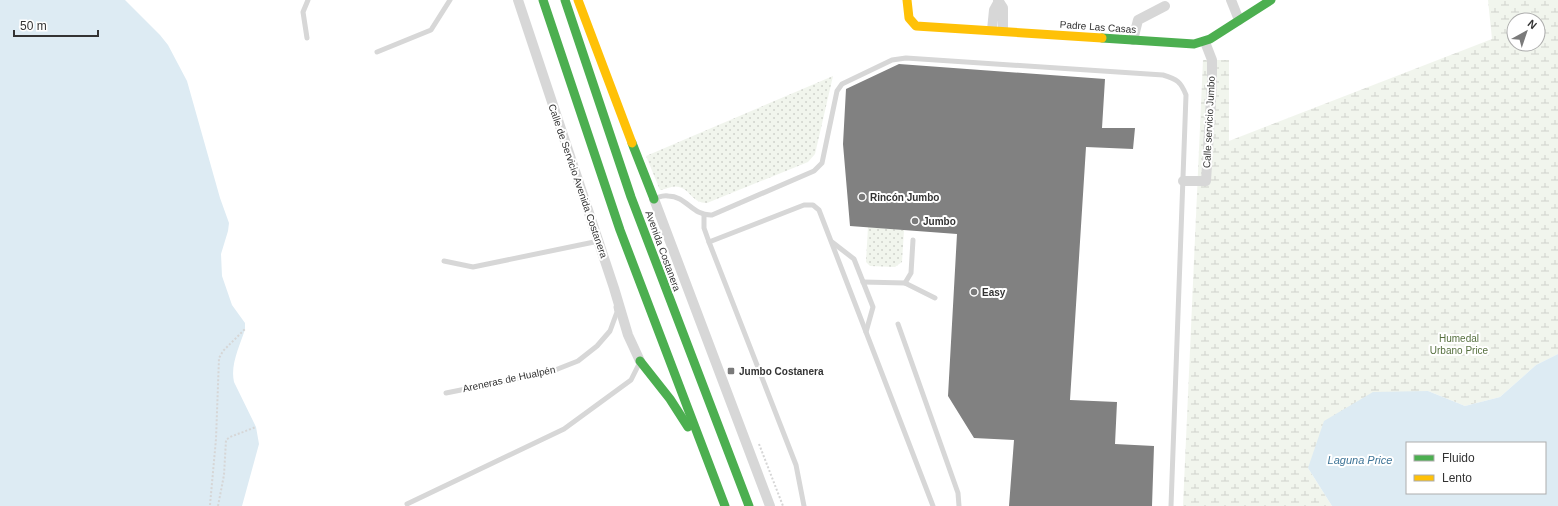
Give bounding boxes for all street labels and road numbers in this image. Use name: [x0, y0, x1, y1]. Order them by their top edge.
street label: Padre Las Casas: [1059, 19, 1137, 35]
street label: Calle servicio Jumbo: [1201, 75, 1217, 168]
street label: Calle de Servicio Avenida Costanera: [546, 103, 610, 260]
street label: Avenida Costanera: [643, 209, 683, 293]
street label: Areneras de Hualpén: [462, 364, 556, 394]

